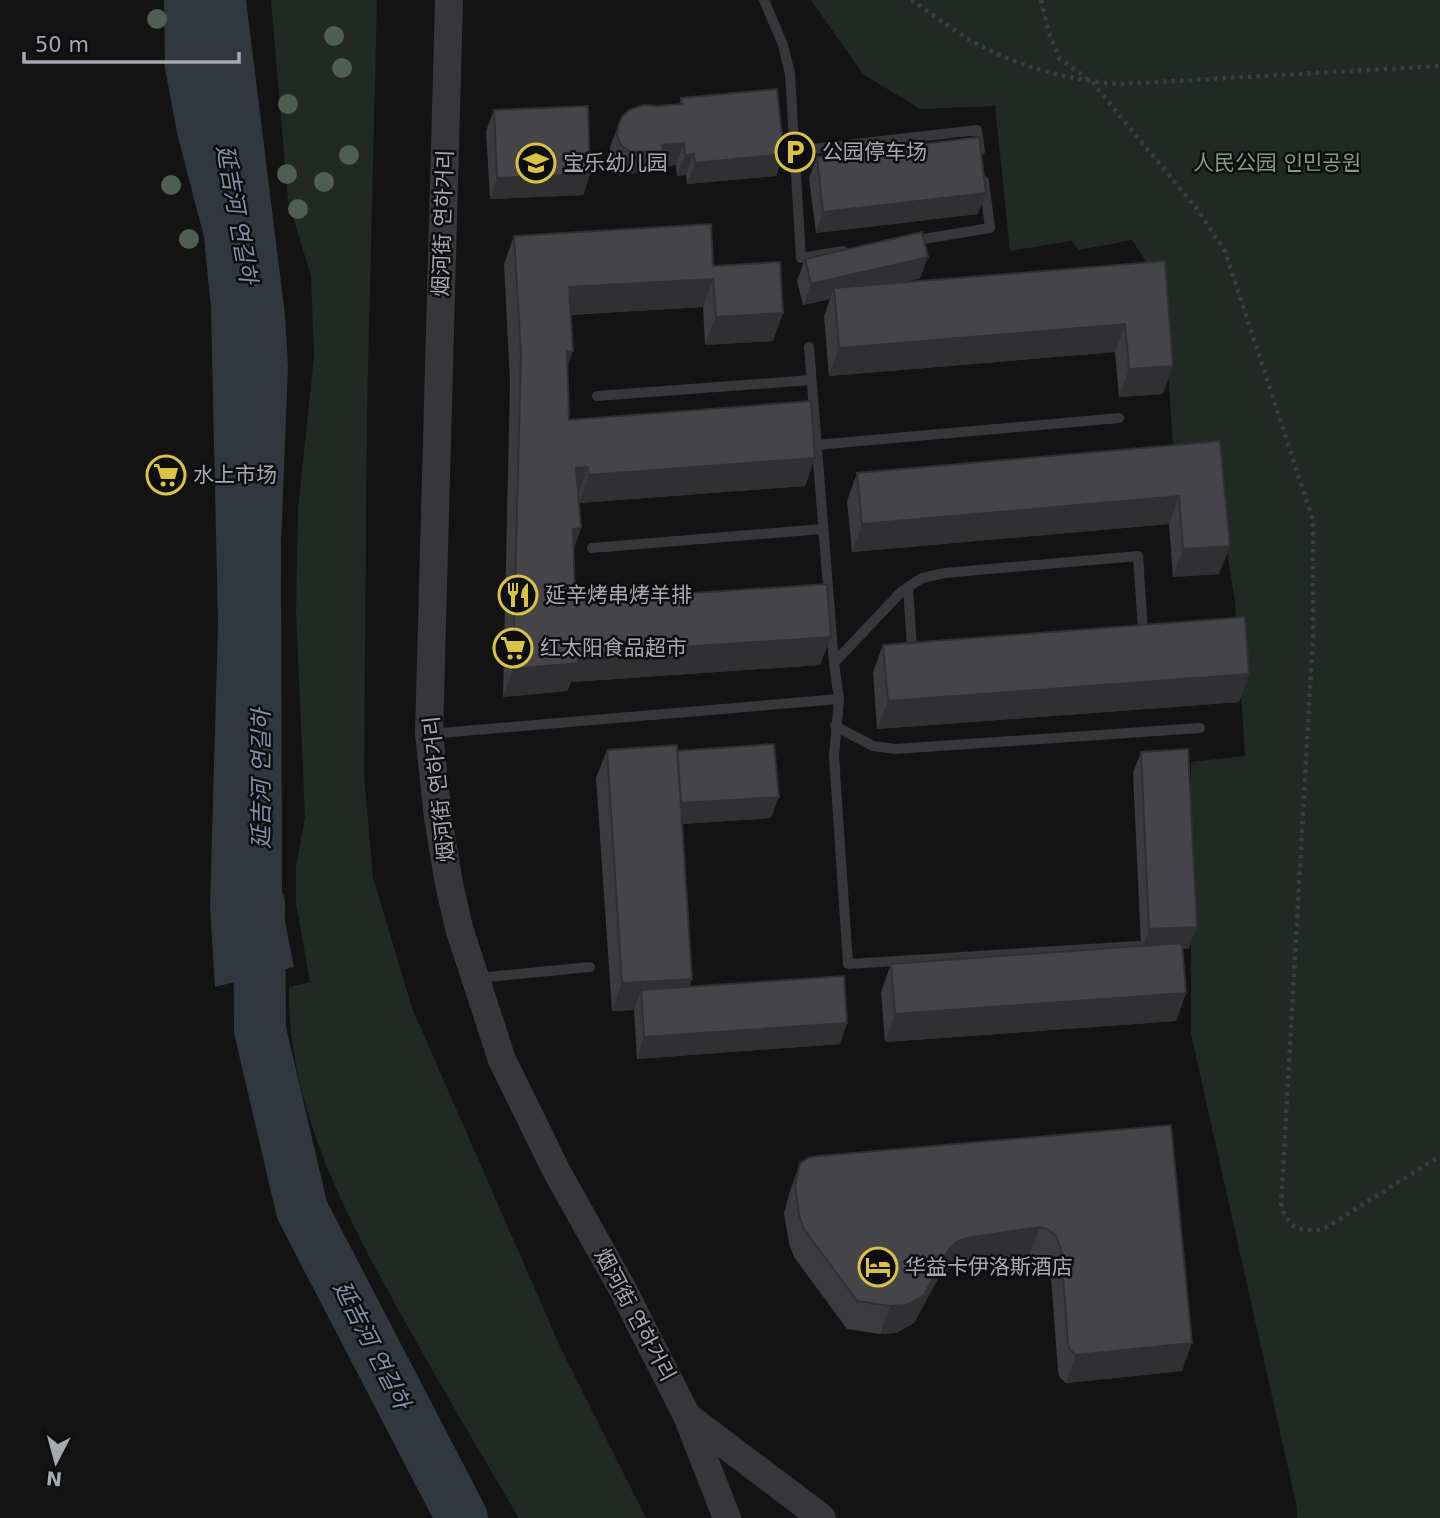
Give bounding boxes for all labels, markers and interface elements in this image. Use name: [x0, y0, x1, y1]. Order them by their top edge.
scale bar: [24, 21, 240, 65]
text: 50 m: [35, 33, 89, 57]
parking icon: 公园停车场: [774, 131, 816, 173]
place label: 公园停车场: [822, 140, 927, 164]
school or university icon: 宝乐幼儿园: [515, 142, 557, 184]
water label: 延吉河 연길하: [212, 143, 262, 288]
street label: 烟河街 연하거리: [428, 149, 458, 297]
place label: 宝乐幼儿园: [563, 151, 668, 175]
park label: 人民公园 인민공원: [1193, 151, 1361, 175]
supermarket icon: 水上市场: [145, 454, 187, 496]
place label: 水上市场: [193, 463, 277, 487]
restaurant icon: 延辛烤串烤羊排: [497, 574, 539, 616]
place label: 延辛烤串烤羊排: [545, 583, 692, 607]
supermarket icon: 红太阳食品超市: [492, 627, 534, 669]
place label: 红太阳食品超市: [540, 636, 687, 660]
water label: 延吉河 연길하: [248, 706, 274, 849]
street label: 烟河街 연하거리: [419, 715, 459, 863]
street label: 烟河街 연하거리: [590, 1244, 680, 1386]
hotel icon: 华益卡伊洛斯酒店: [857, 1246, 899, 1288]
place label: 华益卡伊洛斯酒店: [905, 1255, 1073, 1279]
water label: 延吉河 연길하: [329, 1277, 417, 1416]
north arrow: [21, 1427, 91, 1497]
text: N: [45, 1467, 63, 1491]

